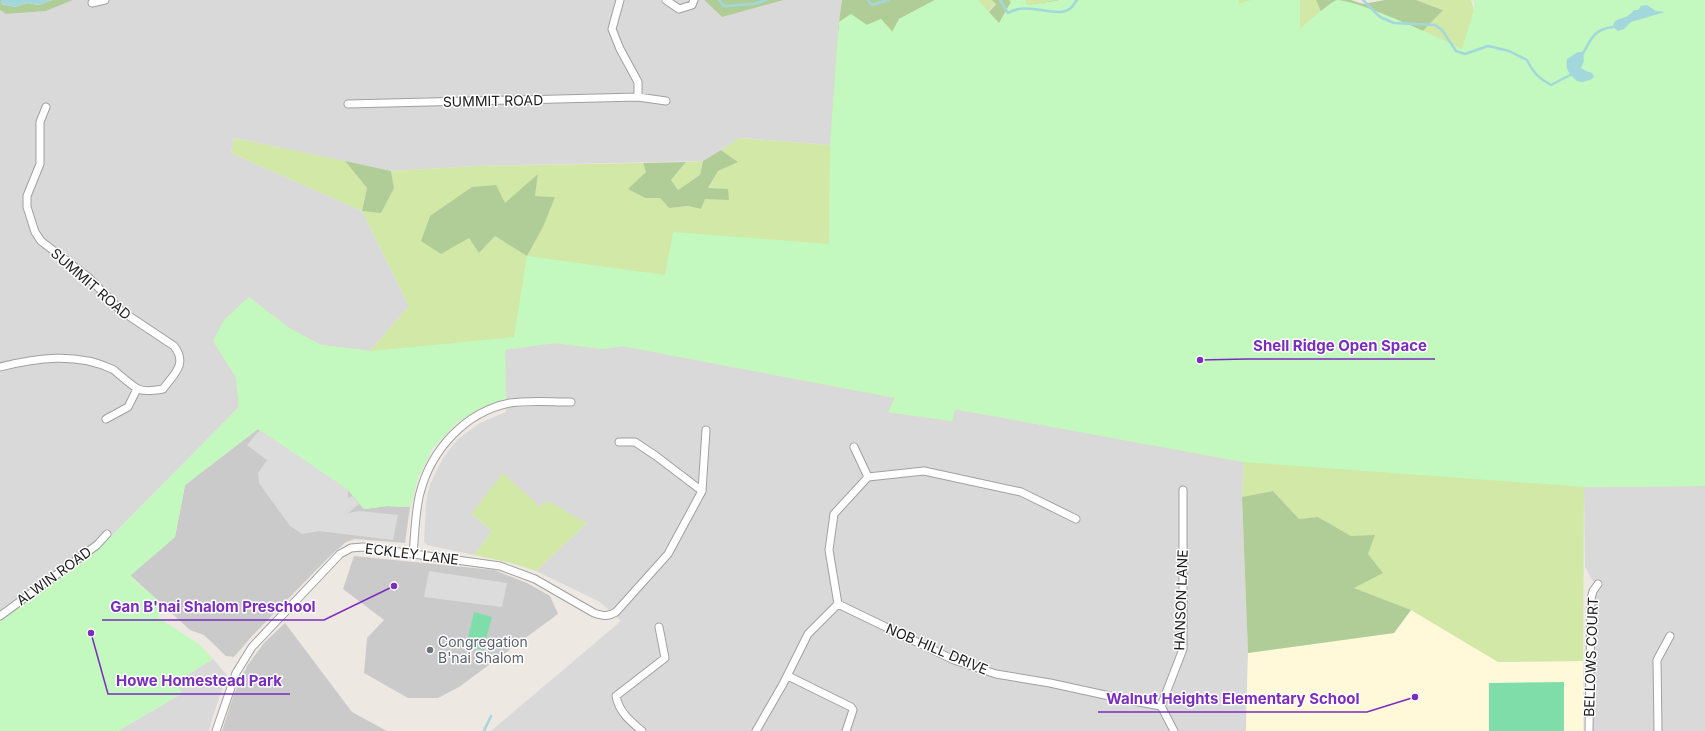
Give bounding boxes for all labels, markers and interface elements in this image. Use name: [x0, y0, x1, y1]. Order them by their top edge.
street label: SUMMIT ROAD: [443, 91, 543, 110]
street label: SUMMIT ROAD: [48, 244, 135, 323]
callout: Shell Ridge Open Space: [1246, 332, 1435, 359]
text: Shell Ridge Open Space: [1253, 336, 1427, 355]
street label: ECKLEY LANE: [364, 539, 460, 568]
street label: ALWIN ROAD: [13, 543, 95, 609]
street label: HANSON LANE: [1170, 549, 1191, 651]
callout: Gan B'nai Shalom Preschool: [102, 593, 324, 620]
text: Gan B'nai Shalom Preschool: [110, 597, 316, 616]
street label: BELLOWS COURT: [1580, 597, 1601, 717]
street label: NOB HILL DRIVE: [884, 619, 991, 678]
place label: Congregation B'nai Shalom: [438, 633, 528, 666]
marker: Congregation B'nai Shalom: [425, 645, 435, 655]
callout: Howe Homestead Park: [108, 667, 290, 694]
text: Howe Homestead Park: [116, 671, 282, 690]
callout: Walnut Heights Elementary School: [1098, 685, 1367, 712]
text: Walnut Heights Elementary School: [1106, 689, 1360, 708]

